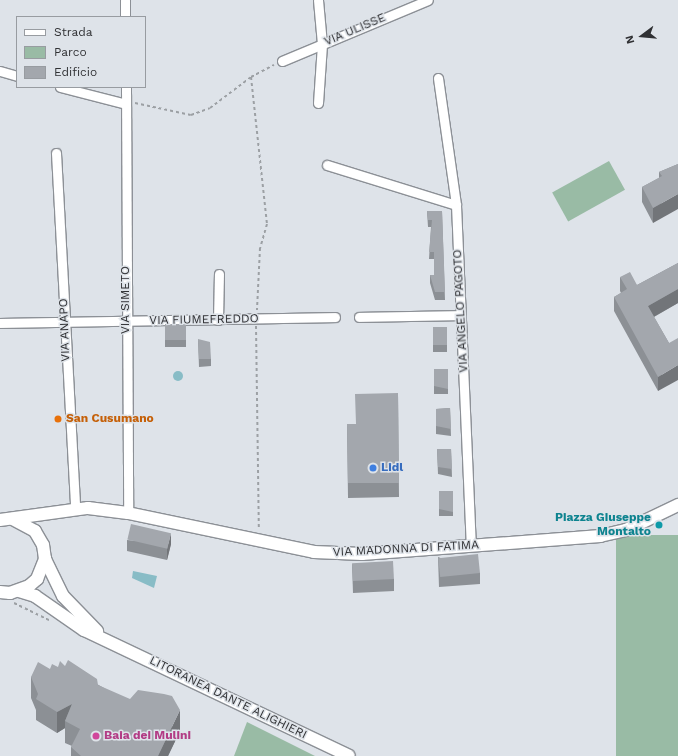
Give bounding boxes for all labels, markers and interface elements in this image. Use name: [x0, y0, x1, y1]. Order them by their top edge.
street label: VIA ULISSE: [322, 11, 388, 49]
legend: [16, 16, 146, 88]
north arrow: [622, 16, 662, 56]
text: Strada: [54, 25, 93, 39]
text: N: [623, 34, 637, 45]
text: Parco: [54, 45, 87, 59]
text: Edificio: [54, 65, 97, 79]
street label: VIA ANGELO PAGOTO: [451, 249, 471, 373]
street label: VIA SIMETO: [119, 266, 133, 334]
street label: VIA ANAPO: [57, 298, 73, 362]
street label: VIA FIUMEFREDDO: [149, 312, 259, 328]
place label: San Cusumano: [66, 412, 154, 426]
marker: San Cusumano: [53, 414, 63, 424]
place label: Lidl: [381, 461, 403, 475]
marker: Lidl: [368, 463, 378, 473]
place label: Piazza Giuseppe Montalto: [555, 511, 651, 539]
marker: Piazza Giuseppe Montalto: [654, 520, 664, 530]
street label: VIA MADONNA DI FATIMA: [332, 538, 480, 560]
street label: LITORANEA DANTE ALIGHIERI: [147, 653, 309, 743]
place label: Baia dei Mulini: [104, 729, 191, 743]
marker: Baia dei Mulini: [91, 731, 101, 741]

